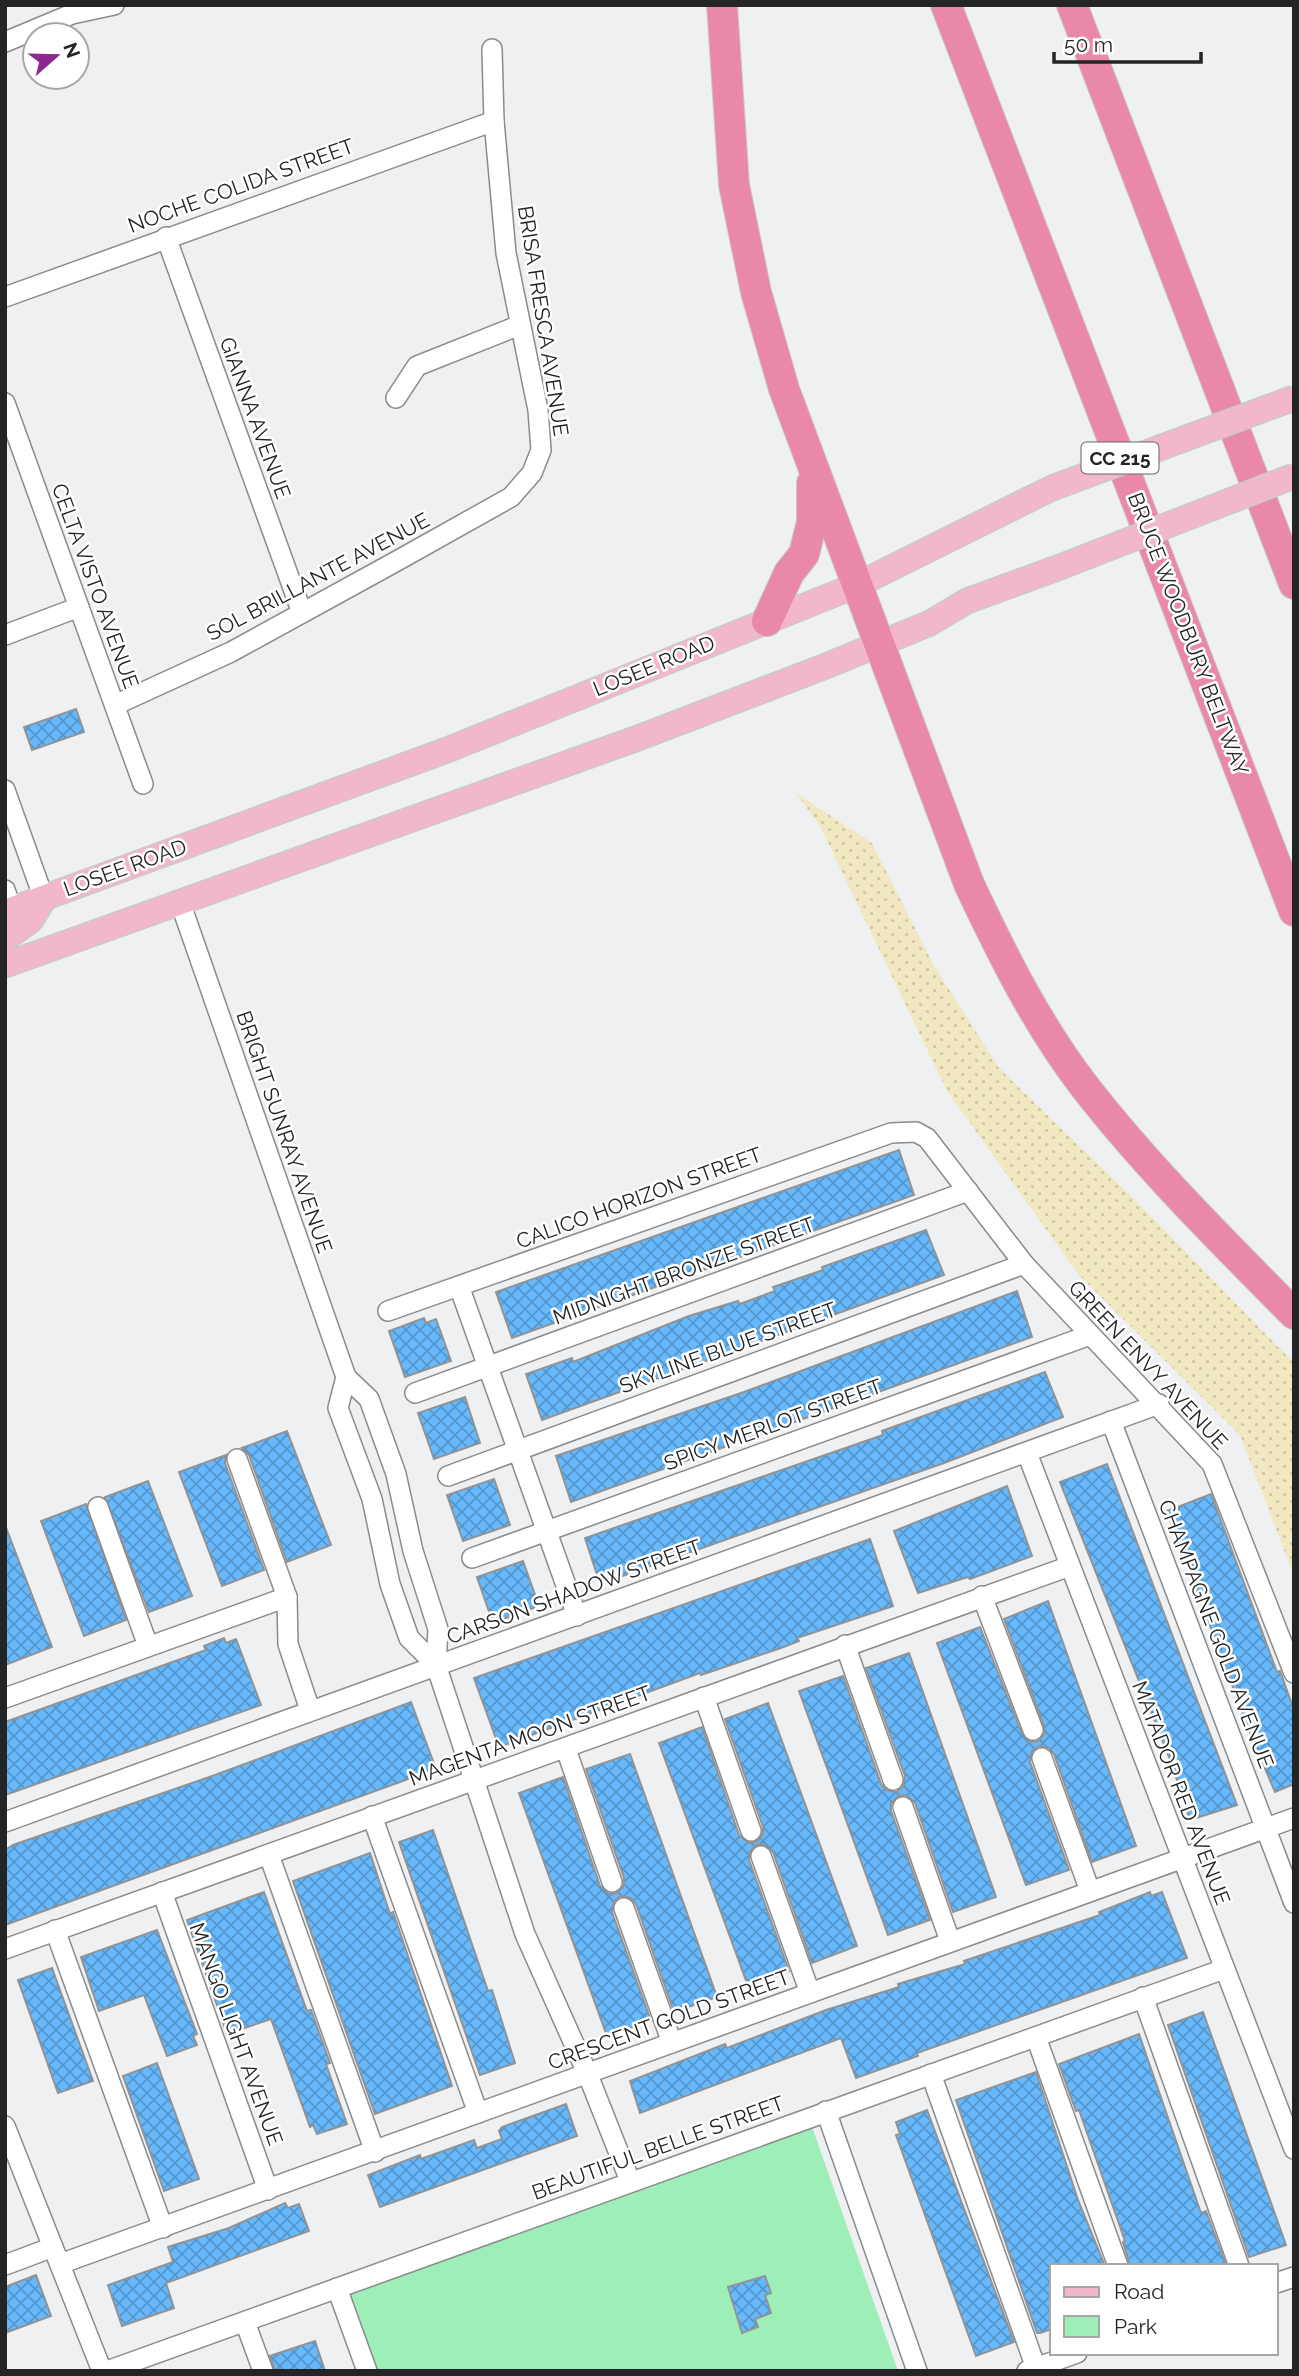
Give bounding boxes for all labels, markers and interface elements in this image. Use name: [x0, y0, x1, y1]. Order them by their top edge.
north arrow: [21, 21, 91, 91]
scale bar: [1054, 21, 1201, 65]
text: 50 m: [1064, 32, 1113, 57]
text: N: [59, 40, 85, 61]
street label: NOCHE COLIDA STREET: [124, 133, 357, 238]
street label: BRISA FRESCA AVENUE: [513, 204, 574, 438]
street label: GIANNA AVENUE: [215, 334, 296, 502]
road number: CC 215: [1082, 442, 1158, 474]
street label: CELTA VISTO AVENUE: [47, 480, 144, 692]
street label: BRUCE WOODBURY BELTWAY: [1123, 489, 1254, 779]
street label: SOL BRILLANTE AVENUE: [202, 507, 433, 646]
street label: LOSEE ROAD: [589, 630, 718, 701]
street label: LOSEE ROAD: [60, 834, 190, 901]
street label: BRIGHT SUNRAY AVENUE: [231, 1007, 338, 1256]
street label: CALICO HORIZON STREET: [513, 1141, 765, 1254]
street label: MIDNIGHT BRONZE STREET: [549, 1211, 818, 1330]
street label: GREEN ENVY AVENUE: [1064, 1275, 1233, 1454]
street label: SKYLINE BLUE STREET: [616, 1297, 840, 1398]
street label: SPICY MERLOT STREET: [660, 1373, 885, 1476]
street label: CHAMPAGNE GOLD AVENUE: [1154, 1496, 1279, 1771]
street label: CARSON SHADOW STREET: [443, 1534, 705, 1649]
street label: MATADOR RED AVENUE: [1127, 1677, 1236, 1908]
street label: MAGENTA MOON STREET: [405, 1680, 654, 1791]
street label: MANGO LIGHT AVENUE: [185, 1919, 288, 2148]
street label: CRESCENT GOLD STREET: [544, 1964, 793, 2075]
street label: BEAUTIFUL BELLE STREET: [528, 2090, 787, 2205]
legend: [1050, 2264, 1278, 2355]
text: Road: [1114, 2279, 1164, 2304]
text: Park: [1114, 2314, 1157, 2339]

